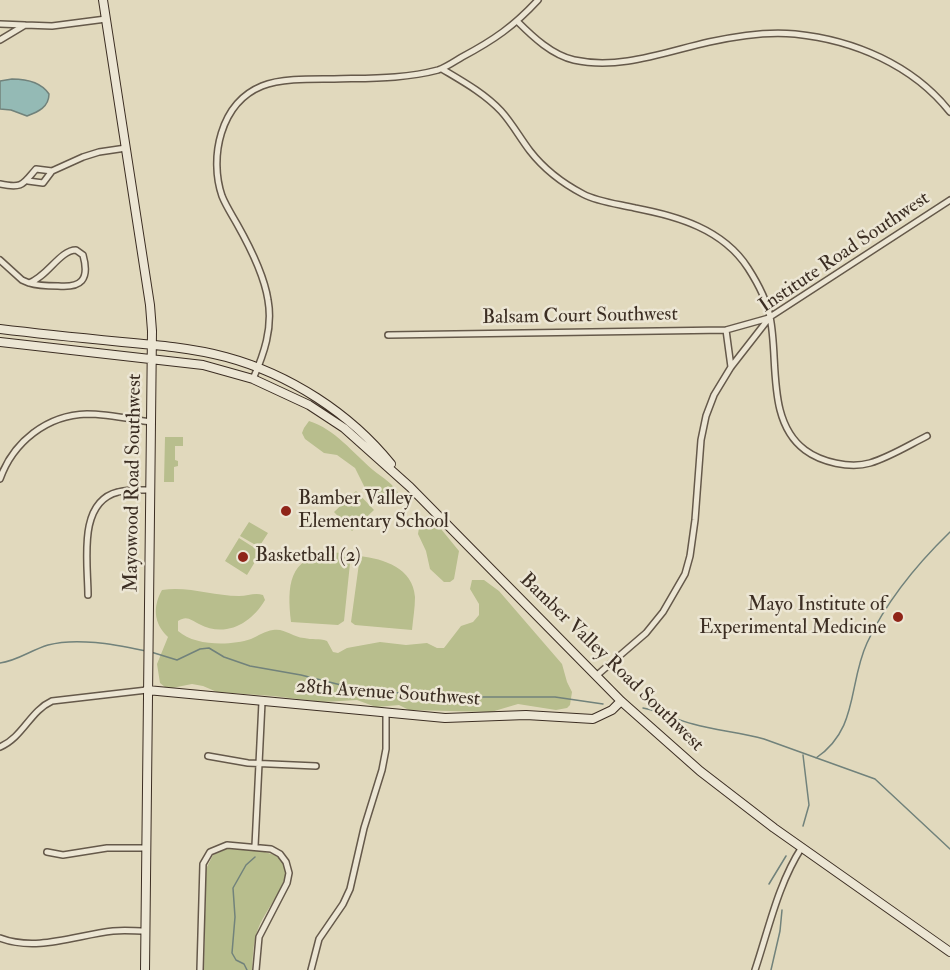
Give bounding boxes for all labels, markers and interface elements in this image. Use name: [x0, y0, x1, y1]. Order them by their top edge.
street label: Institute Road Southwest: [755, 187, 935, 319]
street label: Balsam Court Southwest: [482, 303, 678, 331]
street label: Mayowood Road Southwest: [120, 373, 148, 593]
place label: Bamber Valley Elementary School: [298, 488, 449, 535]
marker: Bamber Valley Elementary School: [279, 504, 293, 518]
place label: Basketball (2): [255, 545, 361, 569]
marker: Basketball (2): [236, 550, 250, 564]
street label: Bamber Valley Road Southwest: [514, 569, 708, 757]
place label: Mayo Institute of Experimental Medicine: [699, 594, 886, 641]
marker: Mayo Institute of Experimental Medicine: [891, 610, 905, 624]
street label: 28th Avenue Southwest: [295, 676, 481, 712]

